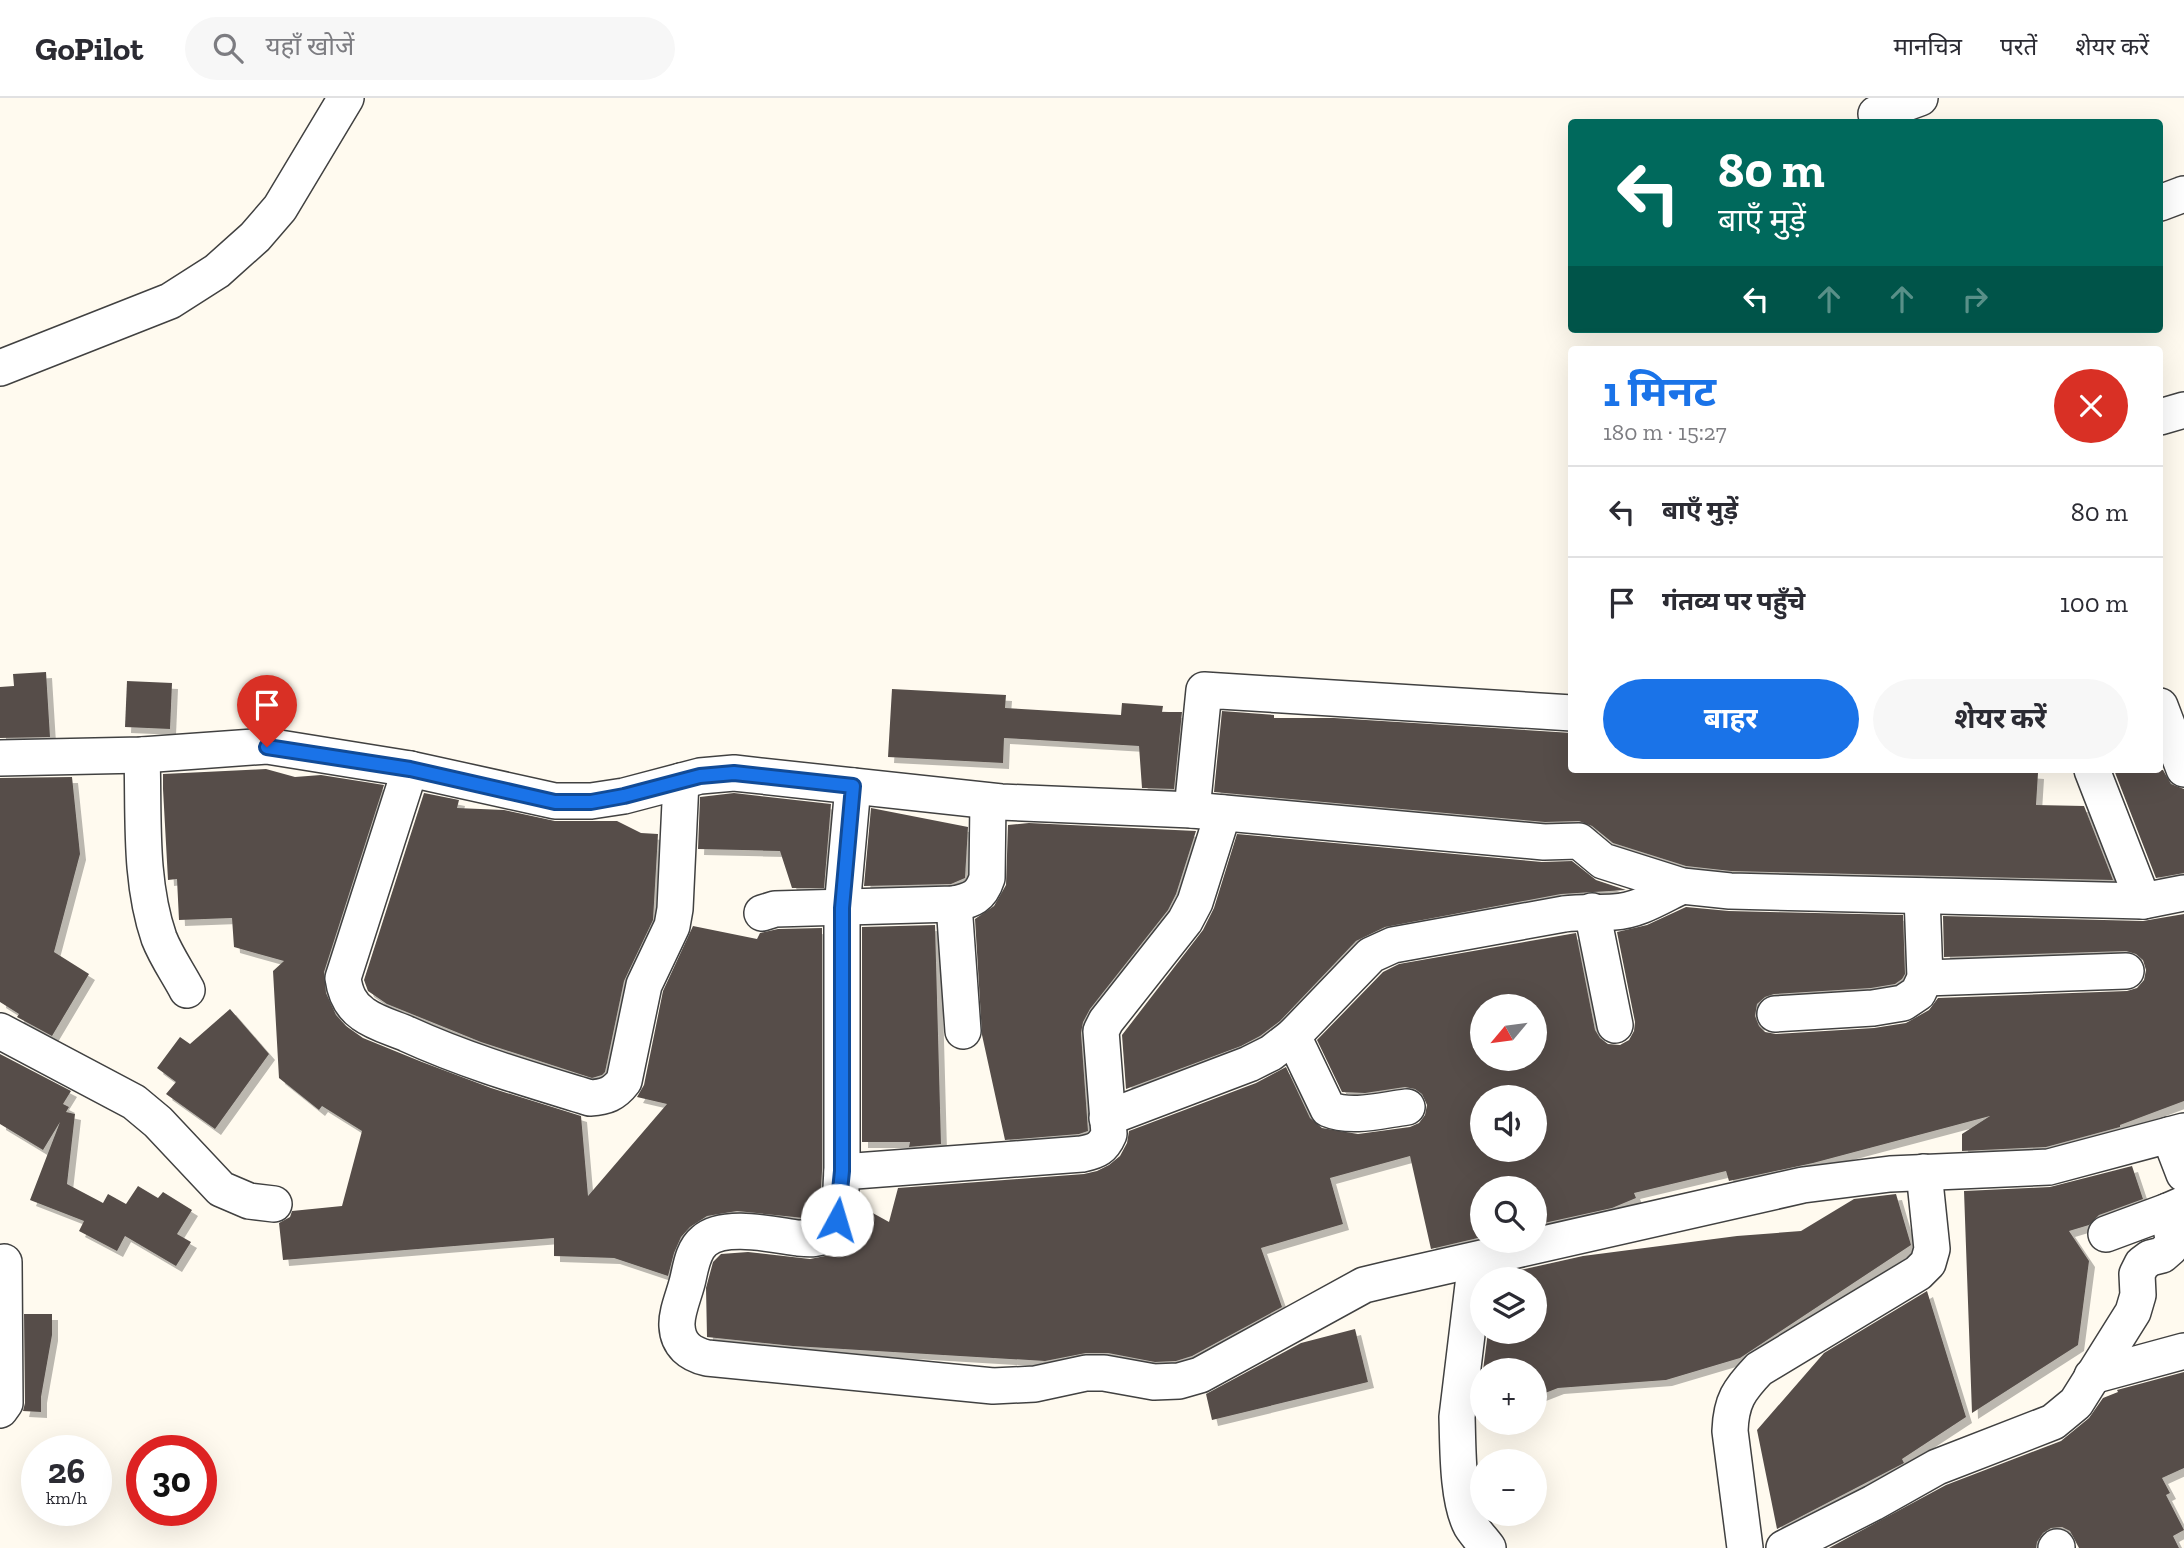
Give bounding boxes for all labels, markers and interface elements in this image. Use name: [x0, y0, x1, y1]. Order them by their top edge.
search box: [185, 17, 675, 80]
text: GoPilot: [35, 29, 143, 68]
icon: search: [209, 29, 247, 67]
text: यहाँ खोजें: [265, 30, 354, 62]
text: मानचित्र: [1894, 32, 1962, 61]
text: परतें: [2000, 32, 2037, 61]
text: शेयर करें: [2075, 32, 2149, 61]
text: 80 m: [1718, 141, 1825, 200]
icon: left: [1603, 147, 1694, 238]
text: बाएँ मुड़ें: [1718, 201, 1806, 239]
icon: left: [1737, 280, 1775, 318]
icon: ahead: [1810, 280, 1848, 318]
icon: ahead: [1883, 280, 1921, 318]
icon: right: [1956, 280, 1994, 318]
text: 1 मिनट: [1603, 366, 1716, 417]
button: close: [2054, 369, 2128, 443]
text: 180 m · 15:27: [1603, 418, 1727, 446]
icon: left: [1603, 493, 1641, 531]
text: बाएँ मुड़ें: [1662, 494, 1738, 526]
text: 80 m: [2071, 496, 2128, 528]
icon: arrive: [1603, 584, 1641, 622]
text: गंतव्य पर पहुँचे: [1662, 585, 1805, 617]
text: 100 m: [2060, 587, 2128, 619]
pin: [237, 675, 297, 747]
button: बाहर: [1603, 679, 1859, 759]
button: शेयर करें: [1873, 679, 2128, 759]
icon: arrive: [248, 686, 286, 724]
north arrow: [1470, 994, 1547, 1071]
map controls: [1470, 994, 1547, 1526]
button: sound: [1470, 1085, 1547, 1162]
button: search: [1470, 1176, 1547, 1253]
position arrow: [800, 1183, 874, 1257]
button: layers: [1470, 1267, 1547, 1344]
button: +: [1470, 1358, 1547, 1435]
speed limit sign: 30: [126, 1435, 217, 1526]
button: −: [1470, 1449, 1547, 1526]
text: 26: [48, 1450, 85, 1492]
text: km/h: [46, 1487, 87, 1509]

